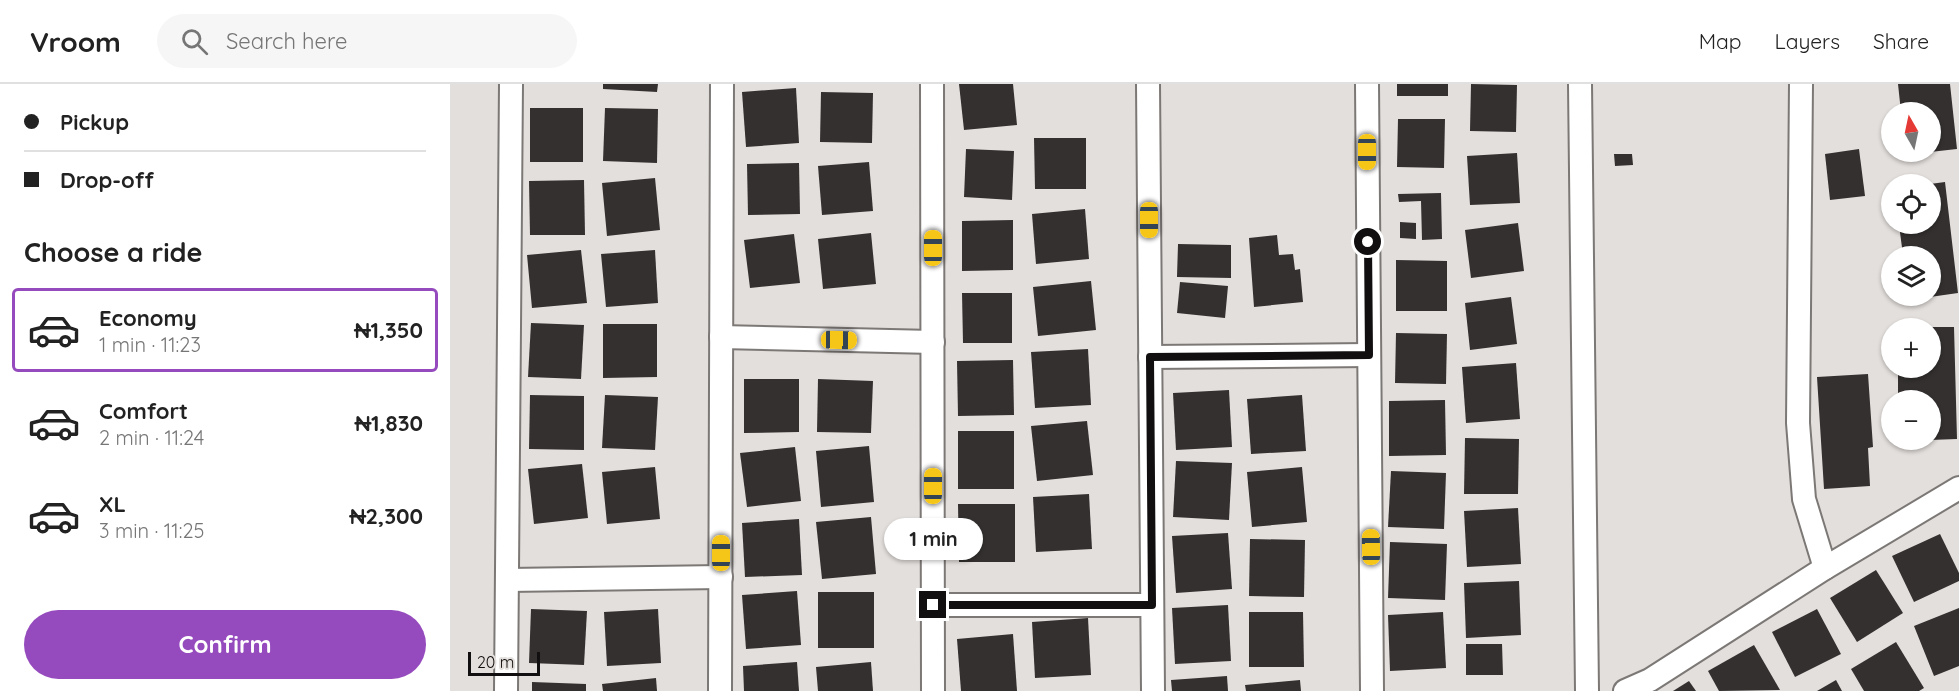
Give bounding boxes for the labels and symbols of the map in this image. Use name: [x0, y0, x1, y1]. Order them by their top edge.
north arrow: [1881, 102, 1941, 162]
car: [1358, 134, 1376, 170]
car: [1140, 202, 1158, 238]
route start: [1354, 228, 1381, 255]
car: [924, 230, 942, 266]
car: [821, 331, 857, 349]
car: [924, 468, 942, 504]
callout: 1 min: [884, 518, 982, 560]
car: [1362, 529, 1380, 565]
car: [712, 535, 730, 571]
route end: [919, 591, 946, 618]
scale bar: [468, 649, 540, 676]

